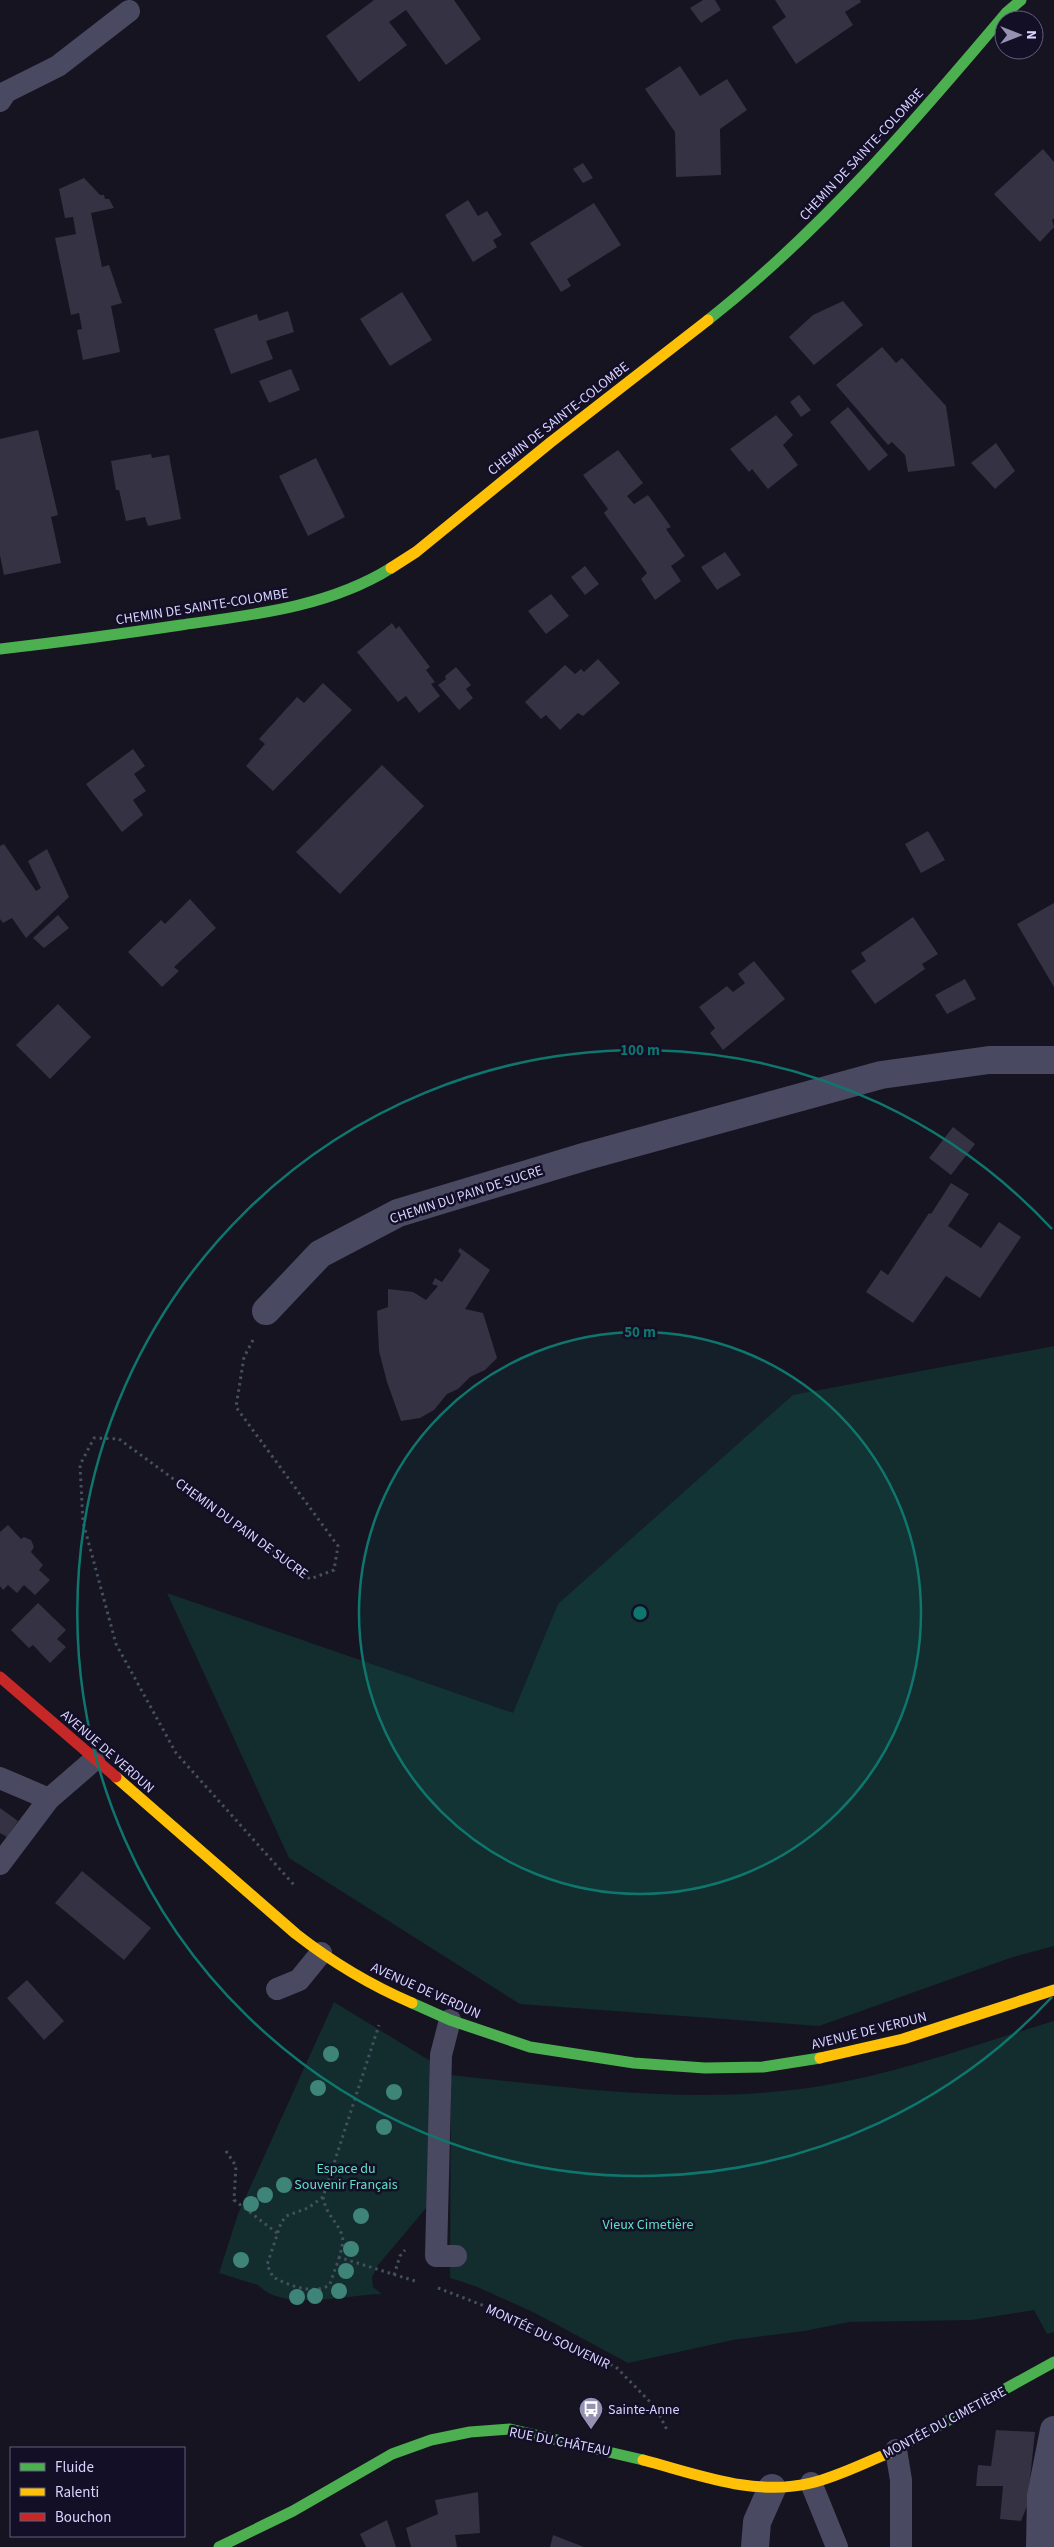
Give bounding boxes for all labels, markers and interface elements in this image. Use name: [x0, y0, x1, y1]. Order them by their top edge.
north arrow: [994, 10, 1044, 60]
text: N: [1021, 30, 1041, 40]
street label: CHEMIN DE SAINTE-COLOMBE: [795, 84, 929, 225]
street label: CHEMIN DE SAINTE-COLOMBE: [484, 357, 634, 480]
street label: CHEMIN DE SAINTE-COLOMBE: [114, 583, 290, 631]
text: 100 m: [620, 1040, 660, 1061]
street label: CHEMIN DU PAIN DE SUCRE: [387, 1161, 545, 1229]
text: 50 m: [624, 1322, 656, 1343]
street label: CHEMIN DU PAIN DE SUCRE: [171, 1474, 312, 1584]
centre of rings: [631, 1604, 649, 1622]
street label: AVENUE DE VERDUN: [56, 1705, 159, 1798]
street label: AVENUE DE VERDUN: [367, 1958, 484, 2024]
street label: AVENUE DE VERDUN: [809, 2007, 929, 2055]
park label: Espace du Souvenir Français: [294, 2159, 398, 2195]
park label: Vieux Cimetière: [603, 2215, 693, 2235]
street label: MONTÉE DU SOUVENIR: [482, 2299, 613, 2375]
street label: MONTÉE DU CIMETIÈRE: [879, 2382, 1010, 2464]
bus stop icon: Sainte-Anne: [578, 2396, 604, 2430]
place label: Sainte-Anne: [608, 2400, 680, 2420]
street label: RUE DU CHÂTEAU: [507, 2422, 612, 2462]
legend: [10, 2447, 185, 2537]
text: Fluide: [55, 2457, 94, 2478]
text: Ralenti: [55, 2482, 99, 2503]
text: Bouchon: [55, 2507, 111, 2528]

